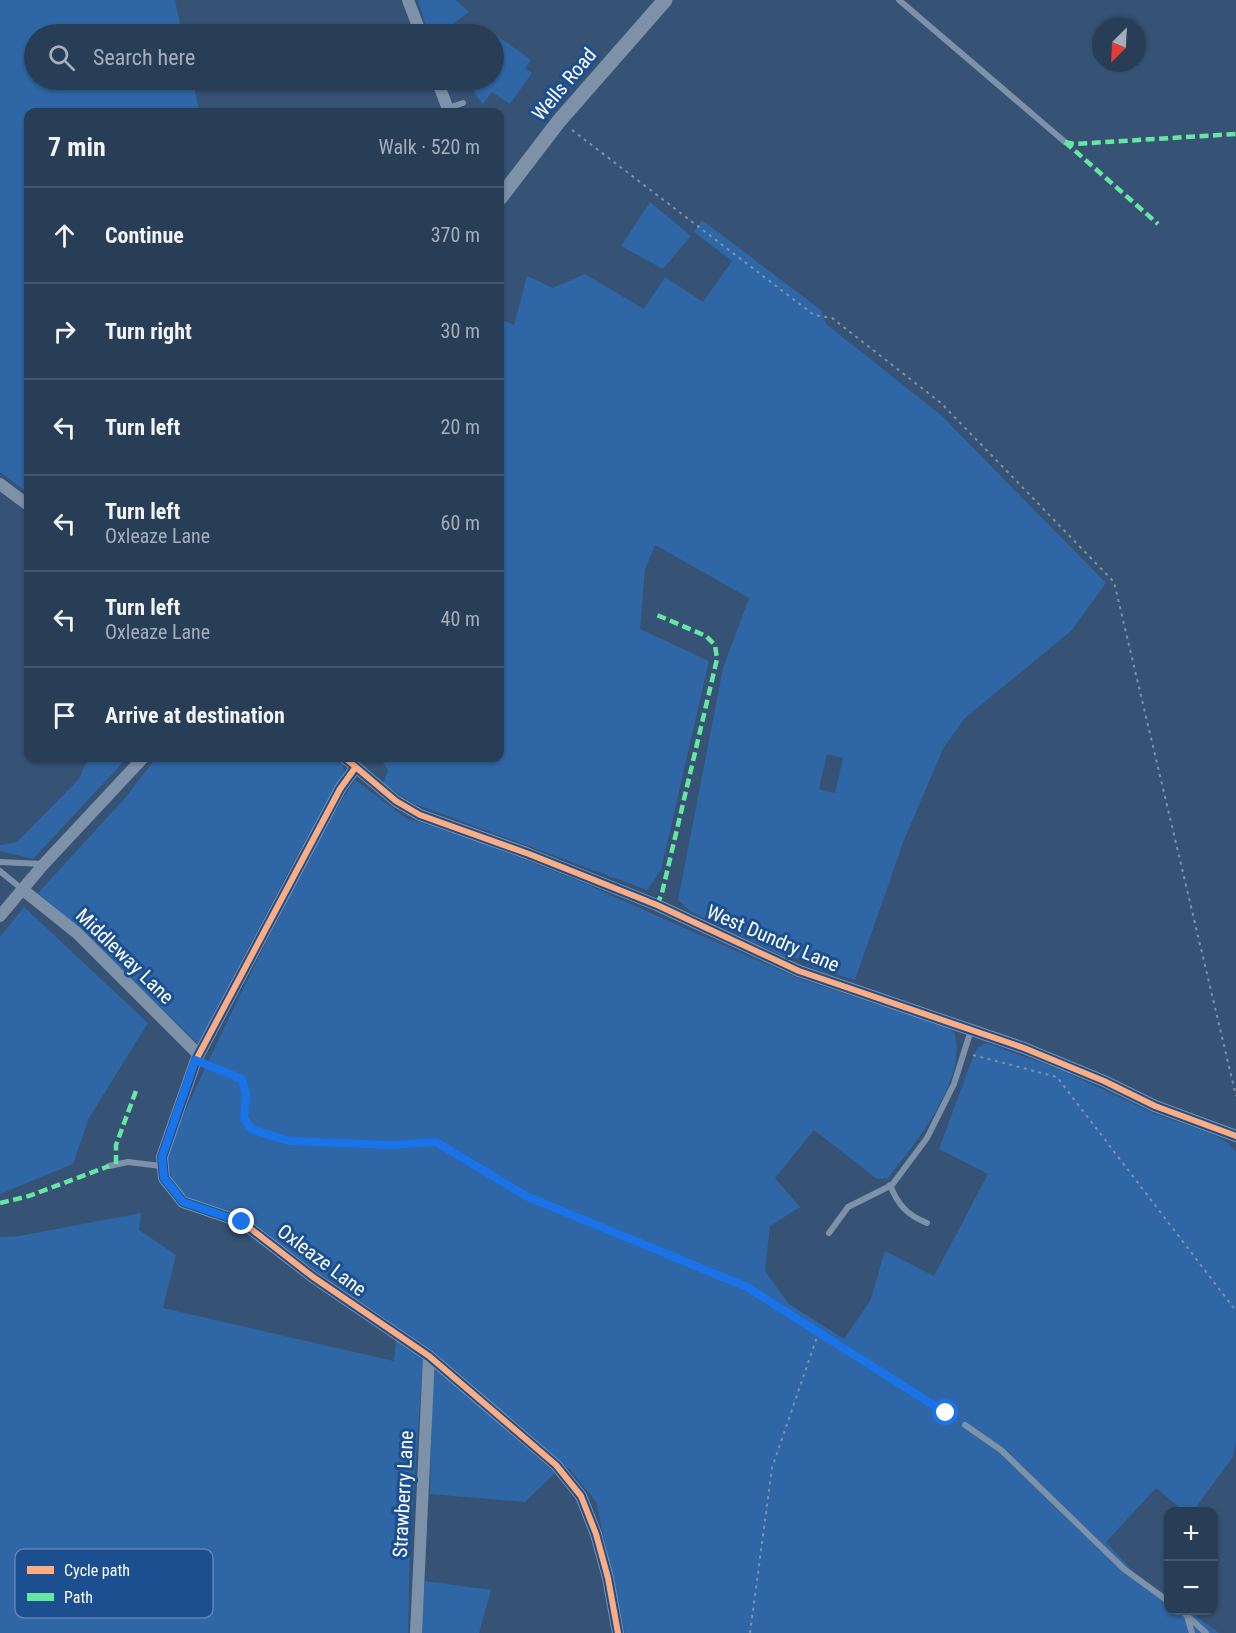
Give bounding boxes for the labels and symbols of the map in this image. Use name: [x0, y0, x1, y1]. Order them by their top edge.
north arrow: [1092, 18, 1146, 72]
street label: Wells Road: [527, 43, 601, 125]
street label: West Dundry Lane: [703, 899, 843, 977]
street label: Middleway Lane: [71, 903, 179, 1009]
route end: [228, 1208, 254, 1234]
street label: Oxleaze Lane: [273, 1219, 371, 1301]
route start: [932, 1399, 958, 1425]
street label: Strawberry Lane: [388, 1430, 418, 1558]
legend: [15, 1549, 213, 1618]
text: Cycle path: [64, 1561, 130, 1580]
text: Path: [64, 1588, 93, 1607]

